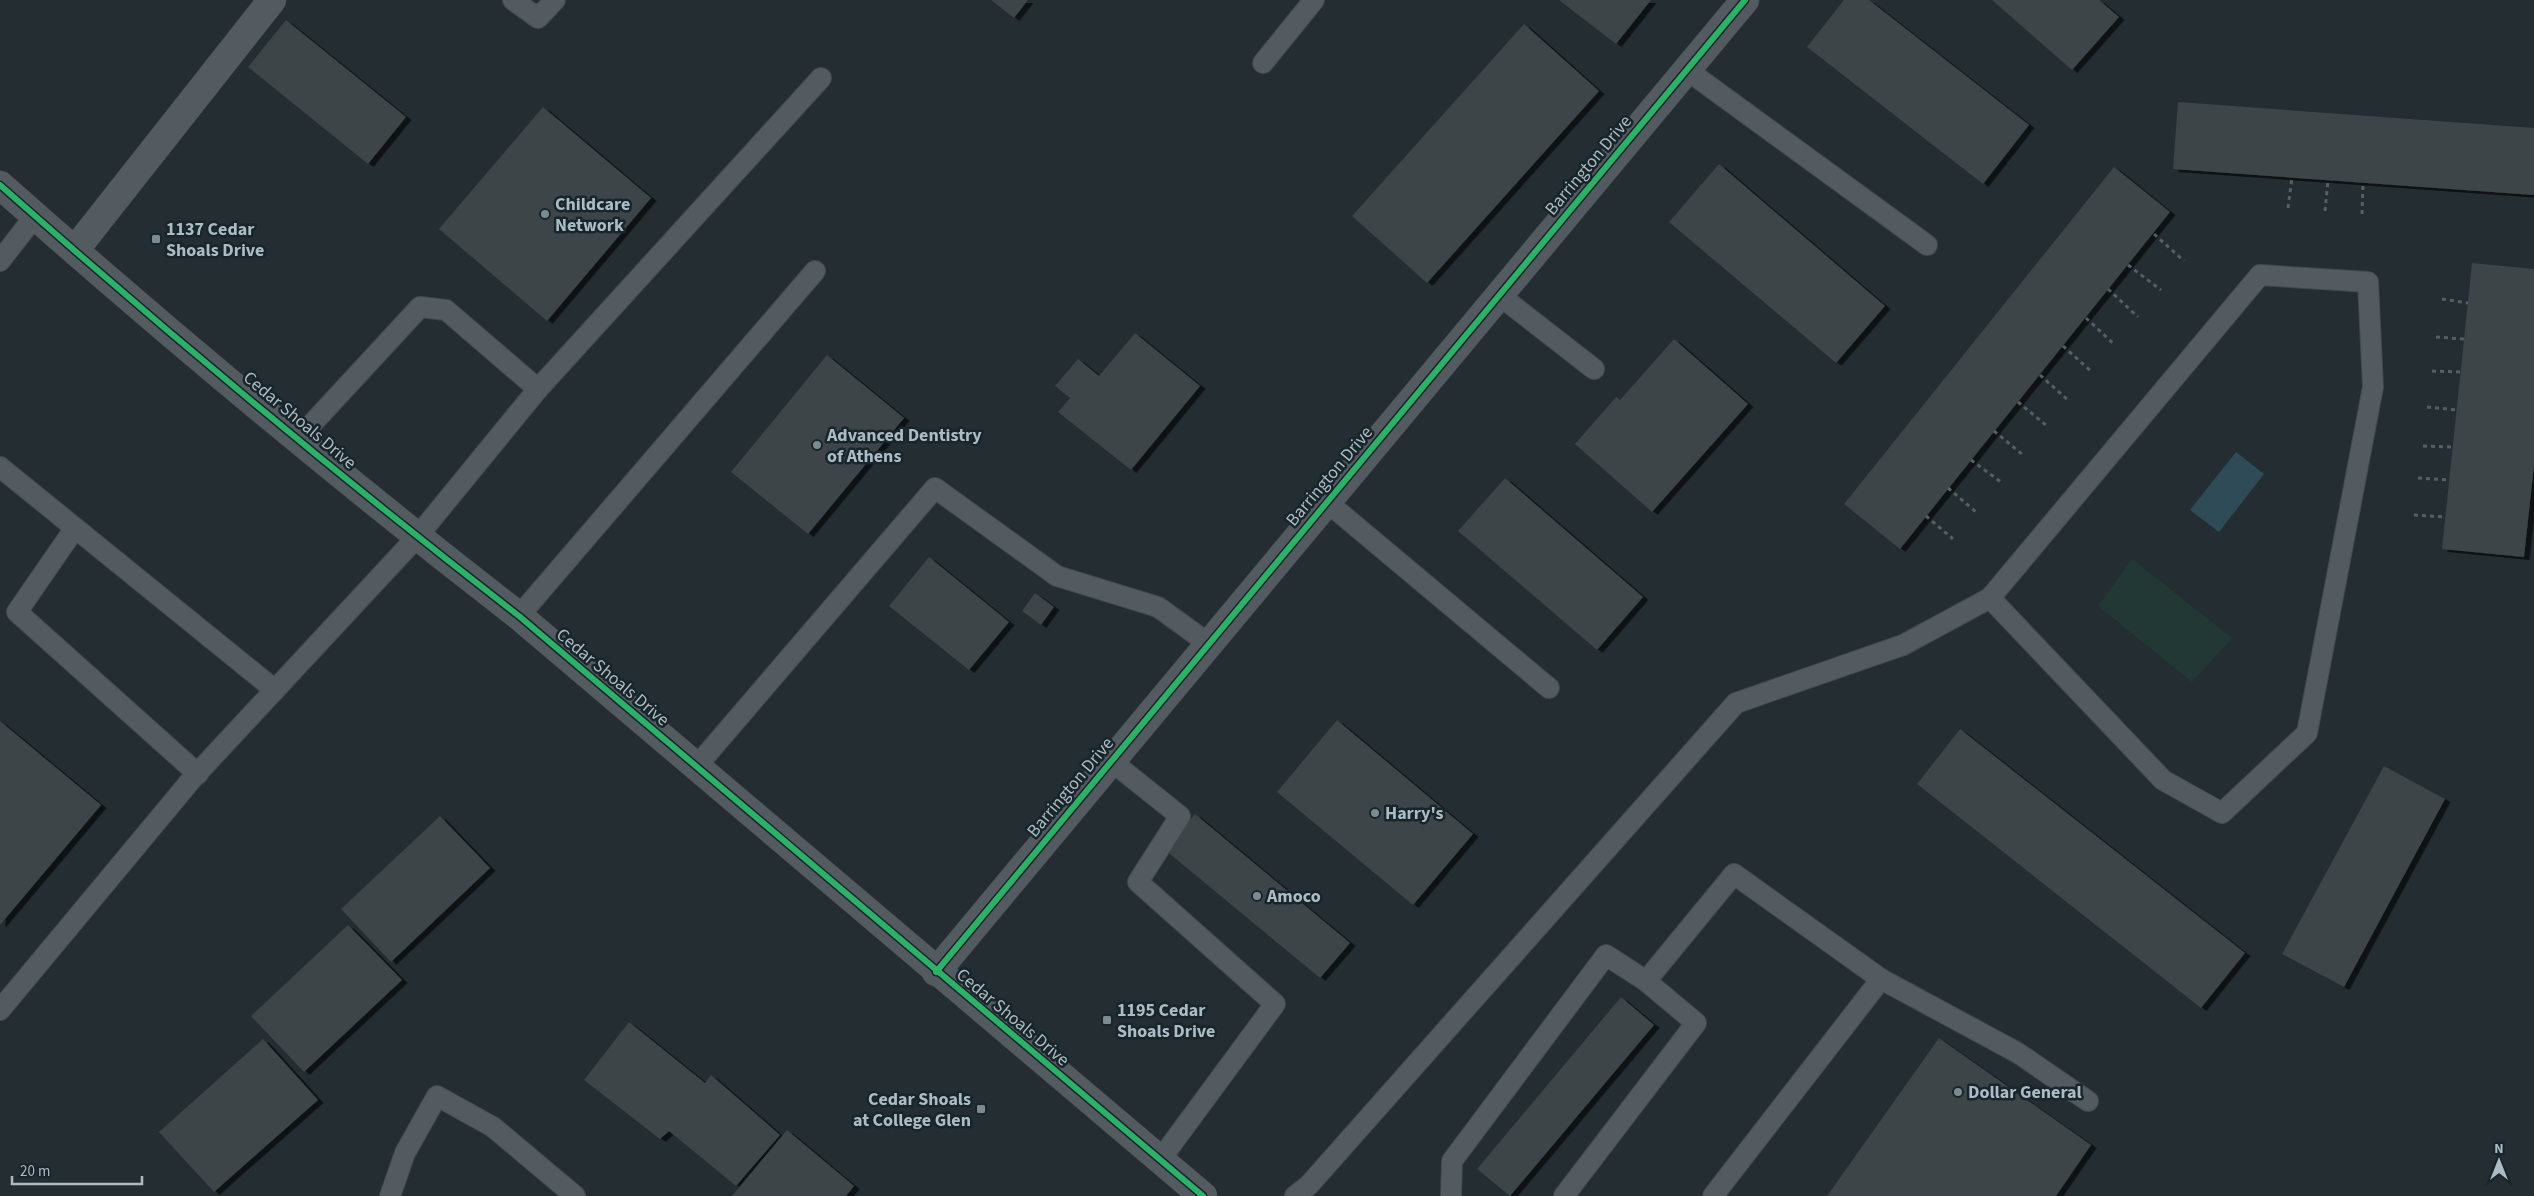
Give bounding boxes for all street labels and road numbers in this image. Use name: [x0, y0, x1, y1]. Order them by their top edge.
street label: Barrington Drive: [1539, 110, 1638, 221]
street label: Cedar Shoals Drive: [238, 366, 362, 475]
street label: Barrington Drive: [1280, 421, 1379, 532]
street label: Cedar Shoals Drive: [551, 623, 675, 732]
street label: Barrington Drive: [1021, 732, 1120, 843]
street label: Cedar Shoals Drive: [951, 963, 1075, 1072]

